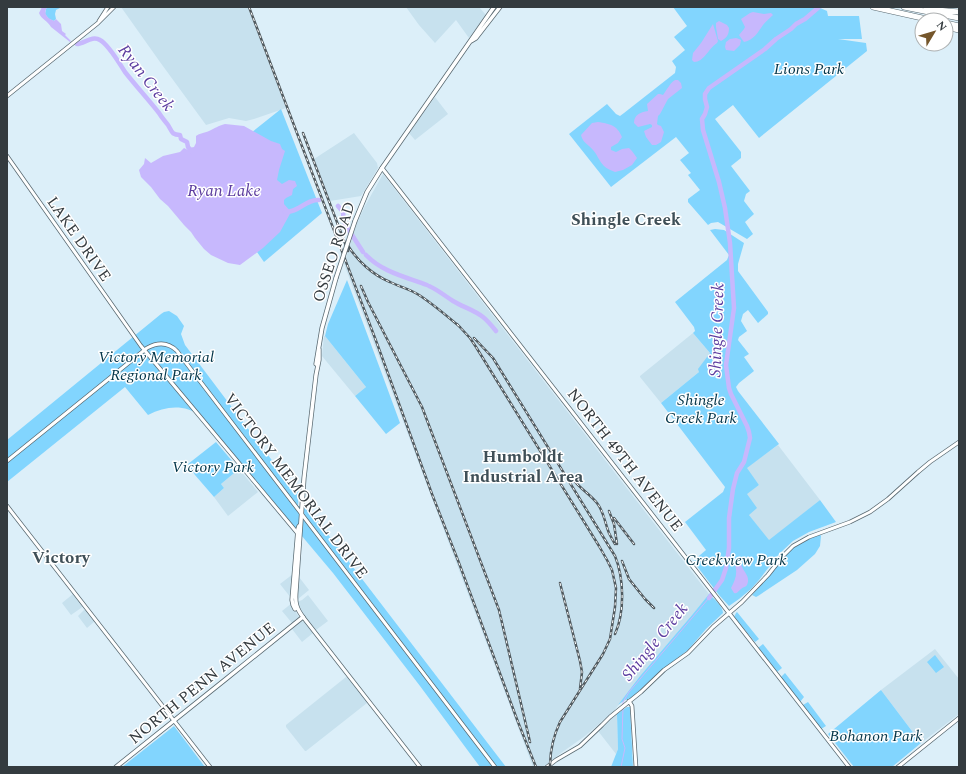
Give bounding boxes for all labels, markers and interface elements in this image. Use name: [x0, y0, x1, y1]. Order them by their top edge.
north arrow: [914, 12, 954, 52]
text: N: [932, 17, 951, 35]
water label: Ryan Creek: [111, 39, 181, 117]
park label: Lions Park: [774, 57, 845, 81]
water label: Ryan Lake: [187, 178, 261, 204]
street label: LAKE DRIVE: [41, 191, 117, 287]
street label: OSSEO ROAD: [306, 199, 362, 305]
district label: Shingle Creek: [571, 207, 682, 233]
water label: Shingle Creek: [702, 282, 732, 378]
park label: Victory Memorial Regional Park: [98, 345, 214, 387]
street label: NORTH 49TH AVENUE: [561, 383, 689, 537]
street label: VICTORY MEMORIAL DRIVE: [218, 388, 374, 584]
park label: Shingle Creek Park: [665, 388, 737, 430]
district label: Humboldt Industrial Area: [463, 444, 583, 490]
park label: Victory Park: [172, 455, 255, 479]
district label: Victory: [32, 545, 91, 571]
park label: Creekview Park: [685, 548, 787, 572]
water label: Shingle Creek: [615, 597, 695, 687]
street label: NORTH PENN AVENUE: [123, 616, 281, 750]
park label: Bohanon Park: [829, 724, 923, 748]

